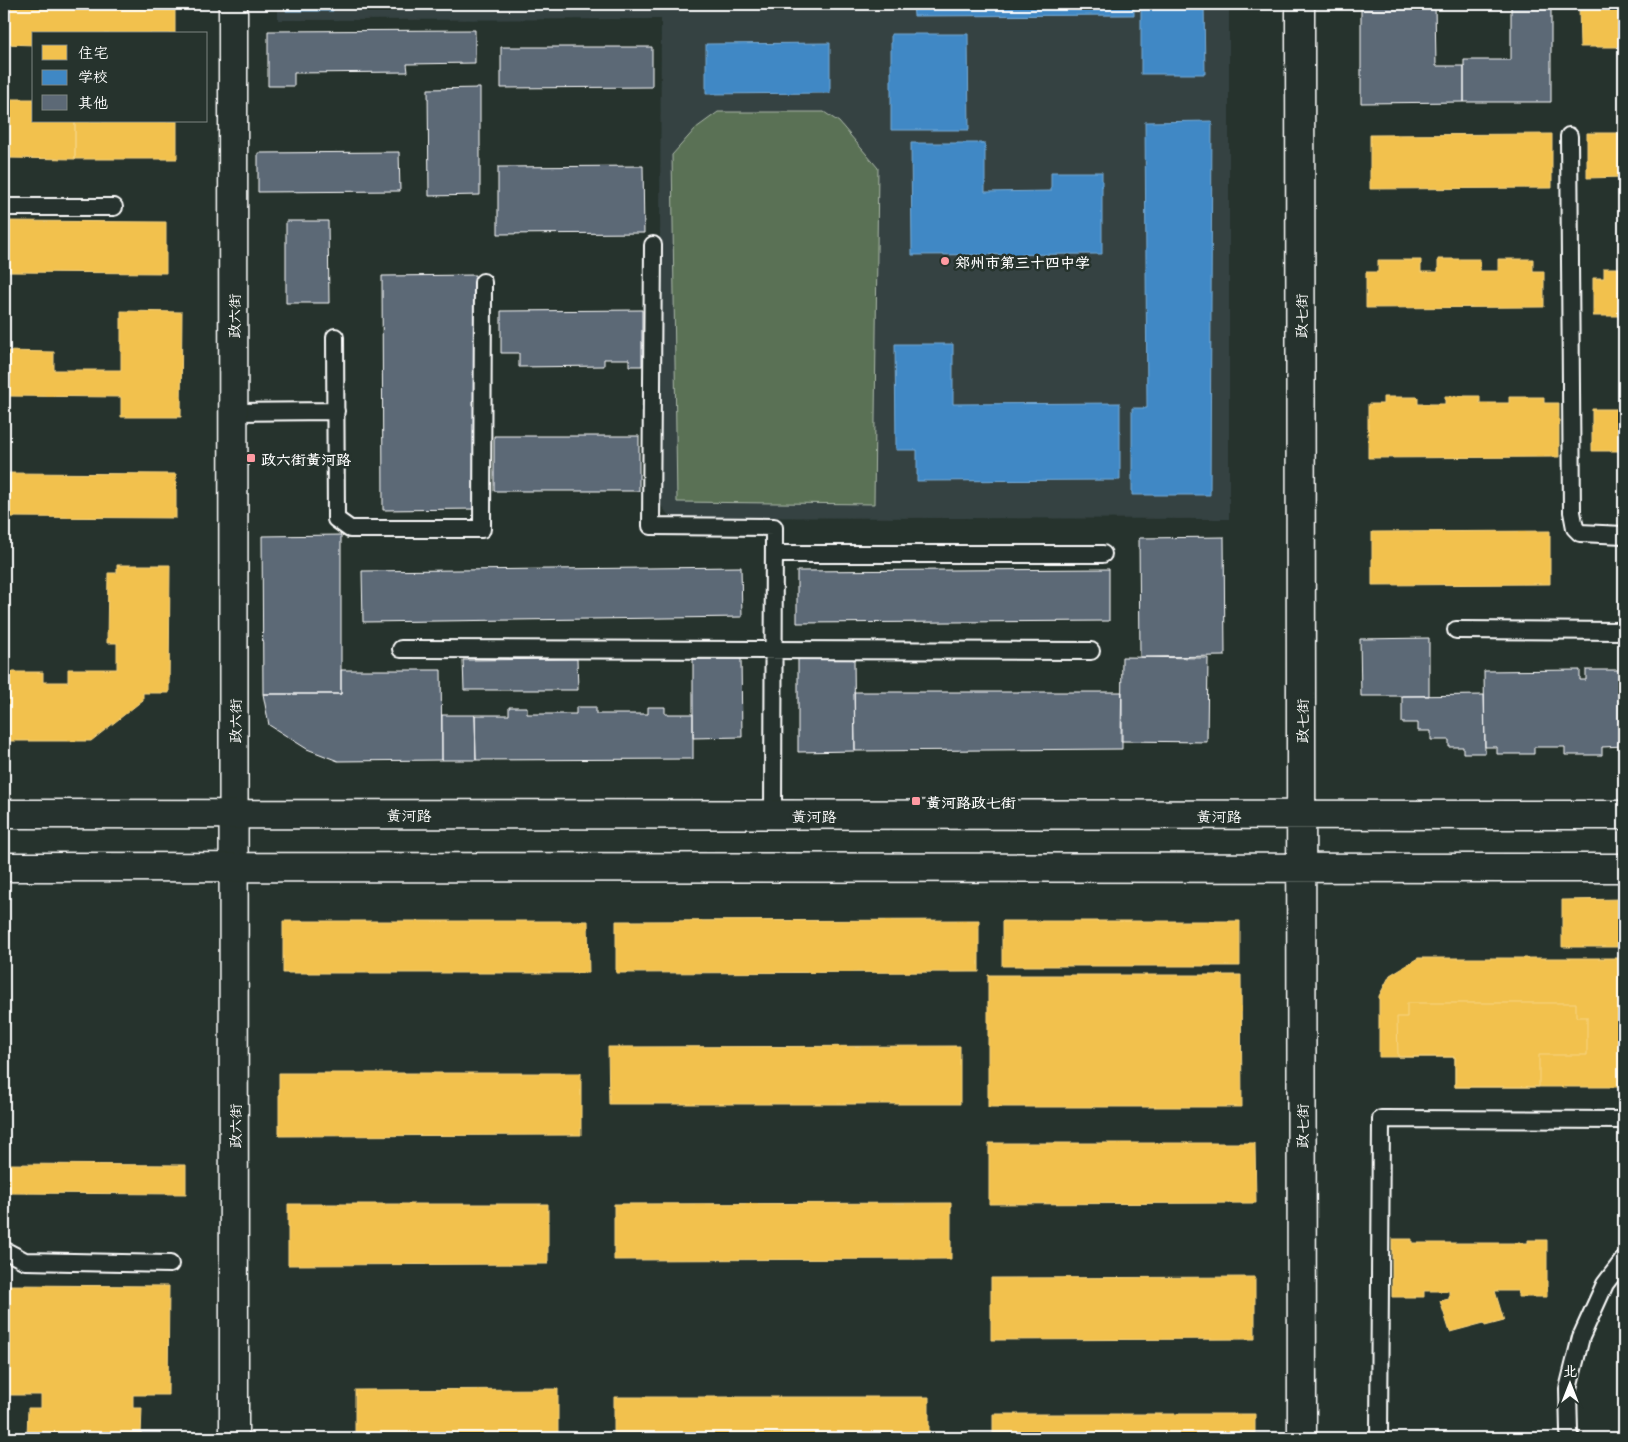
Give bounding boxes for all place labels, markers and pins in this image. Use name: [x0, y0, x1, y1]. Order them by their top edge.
place label: 郑州市第三十四中学: [955, 250, 1090, 273]
marker: 郑州市第三十四中学: [939, 255, 951, 267]
place label: 政六街黄河路: [261, 447, 351, 470]
marker: 政六街黄河路: [245, 452, 257, 464]
place label: 黄河路政七街: [926, 790, 1016, 813]
marker: 黄河路政七街: [910, 795, 922, 807]

